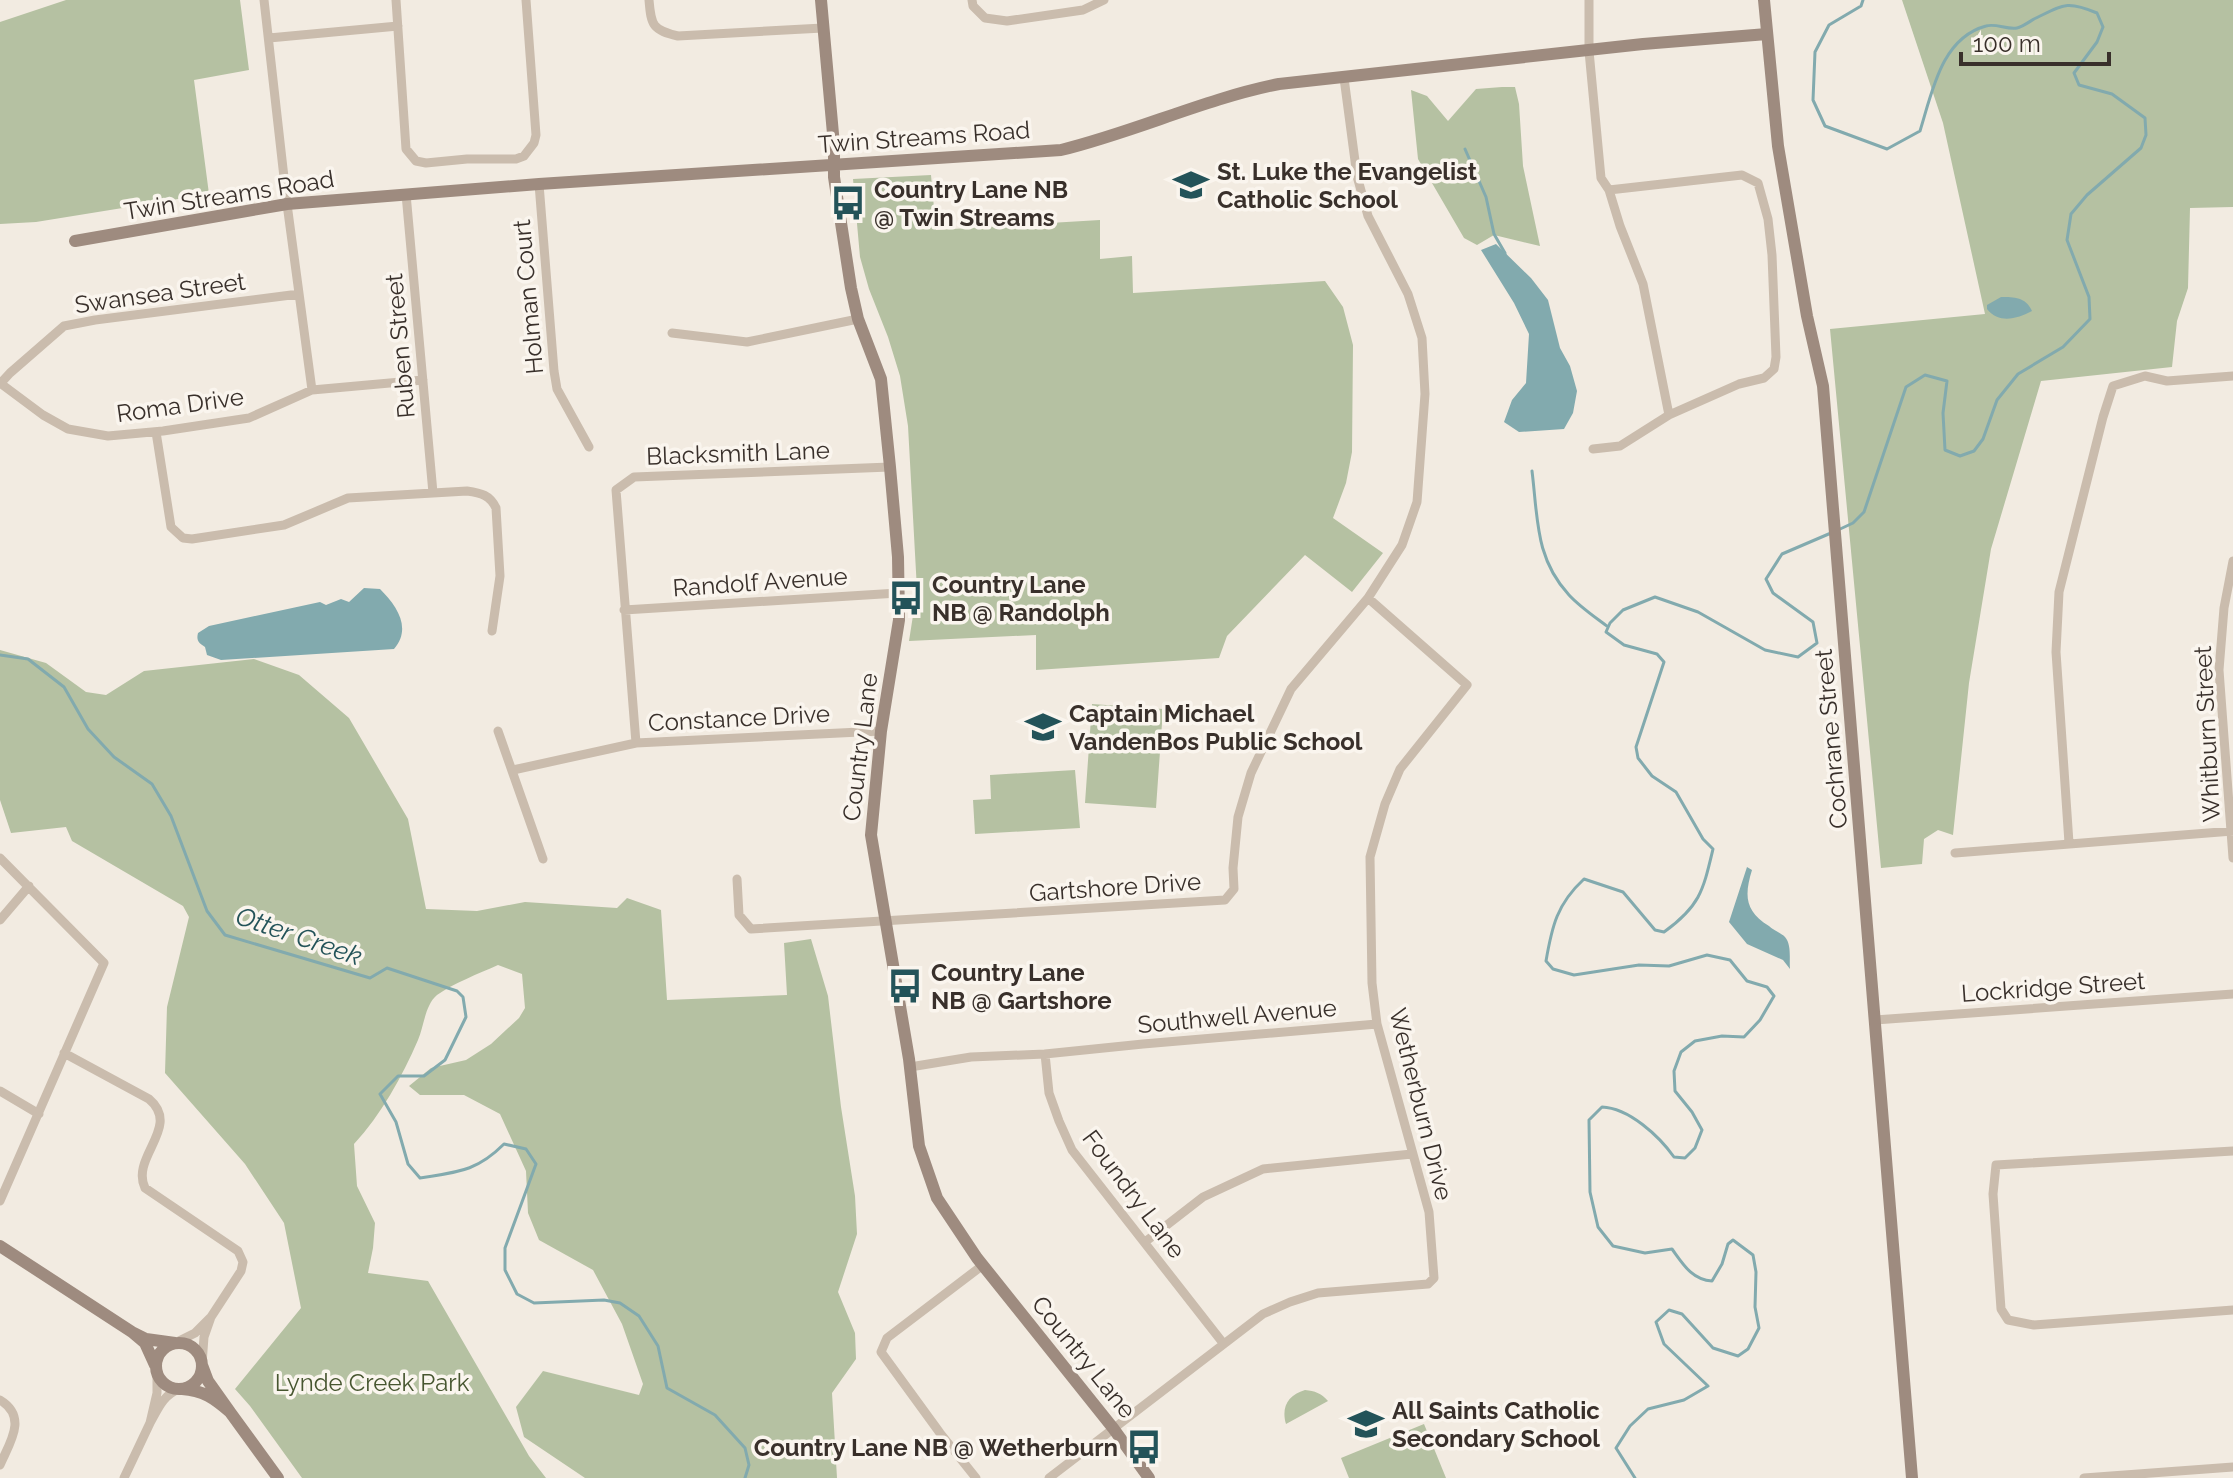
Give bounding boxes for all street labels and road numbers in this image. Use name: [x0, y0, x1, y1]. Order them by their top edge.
street label: Twin Streams Road: [817, 115, 1031, 159]
street label: Twin Streams Road: [122, 164, 336, 226]
street label: Holman Court: [507, 219, 549, 375]
street label: Swansea Street: [73, 267, 247, 319]
street label: Ruben Street: [379, 272, 421, 420]
street label: Roma Drive: [115, 382, 245, 428]
street label: Blacksmith Lane: [646, 435, 830, 471]
street label: Randolf Avenue: [672, 561, 848, 603]
street label: Whitburn Street: [2188, 645, 2226, 823]
street label: Cochrane Street: [1809, 648, 1853, 830]
street label: Country Lane: [837, 671, 883, 823]
street label: Constance Drive: [647, 699, 831, 737]
street label: Gartshore Drive: [1028, 867, 1202, 907]
street label: Lockridge Street: [1960, 966, 2146, 1008]
street label: Southwell Avenue: [1136, 993, 1338, 1039]
street label: Wetherburn Drive: [1383, 1005, 1459, 1203]
street label: Foundry Lane: [1076, 1124, 1192, 1264]
street label: Country Lane: [1026, 1290, 1142, 1424]

